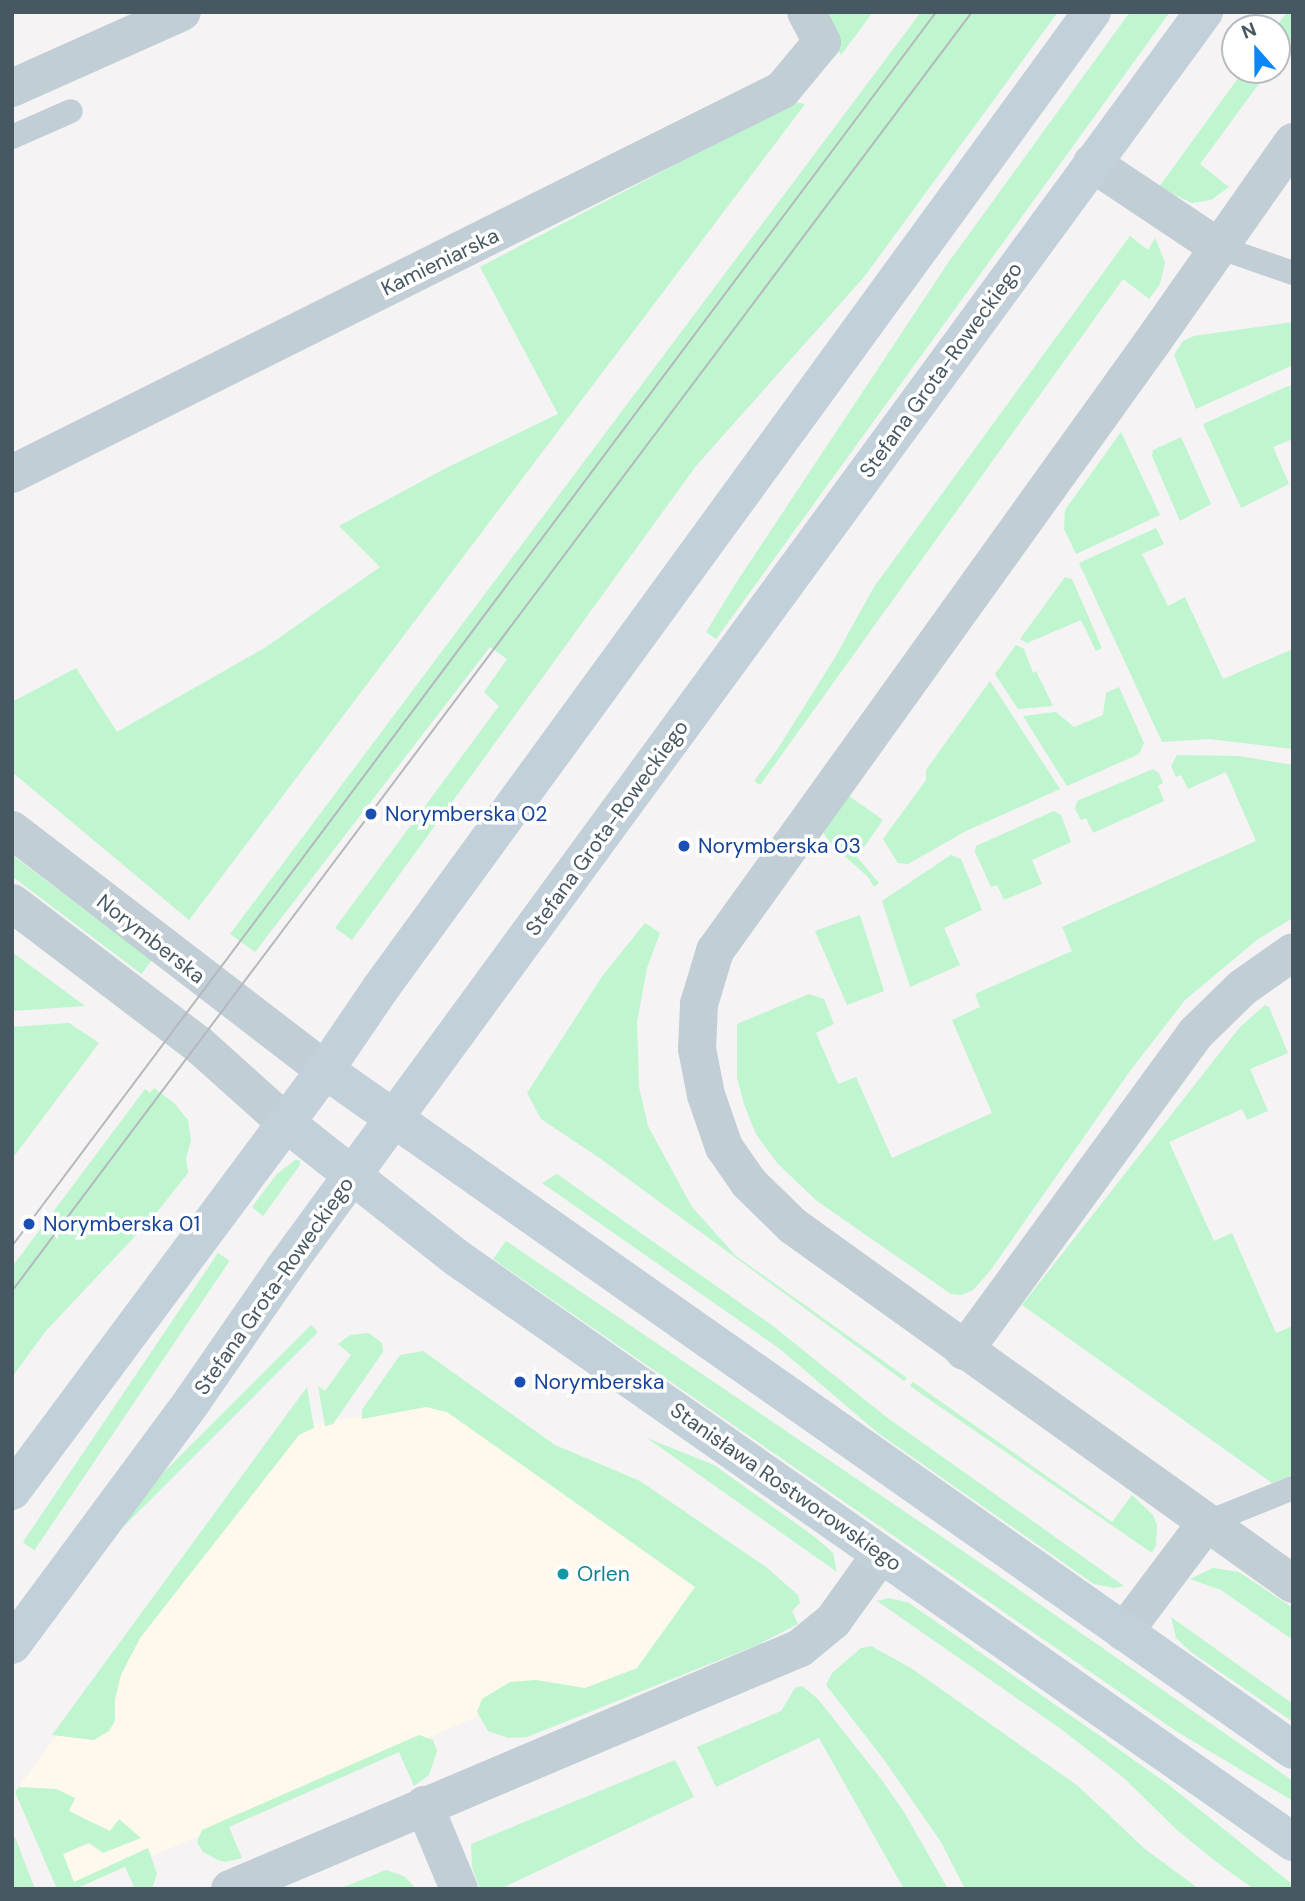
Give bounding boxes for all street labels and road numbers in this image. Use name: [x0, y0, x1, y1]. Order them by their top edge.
street label: Kamieniarska: [377, 223, 503, 301]
street label: Stefana Grota-Roweckiego: [854, 257, 1028, 483]
street label: Stefana Grota-Roweckiego: [520, 715, 694, 941]
street label: Norymberska: [92, 889, 210, 989]
street label: Stefana Grota-Roweckiego: [189, 1172, 359, 1400]
street label: Stanisława Rostworowskiego: [666, 1397, 906, 1577]

